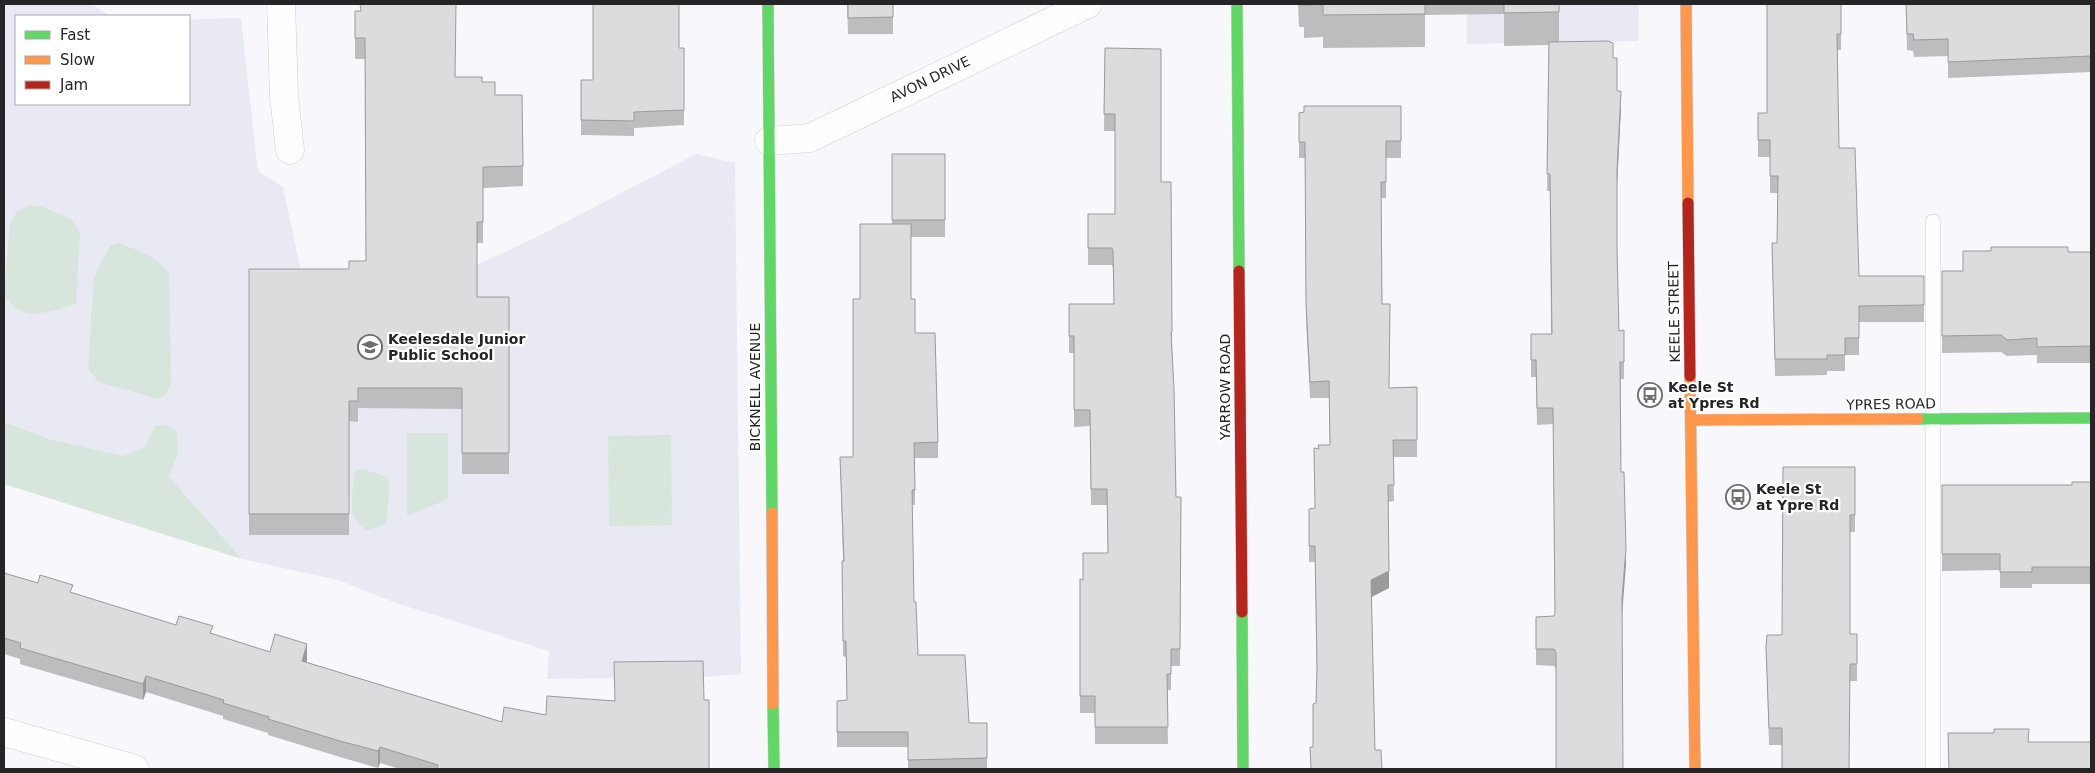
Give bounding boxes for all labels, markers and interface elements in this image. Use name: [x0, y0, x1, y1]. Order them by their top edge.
legend: [15, 15, 190, 105]
text: Fast: [60, 26, 90, 44]
text: Slow: [60, 51, 95, 69]
street label: AVON DRIVE: [887, 53, 973, 105]
text: Jam: [59, 76, 88, 94]
street label: KEELE STREET: [1665, 261, 1683, 363]
street label: BICKNELL AVENUE: [747, 323, 763, 451]
place label: Keelesdale Junior Public School: [388, 331, 525, 363]
school or university icon: Keelesdale Junior Public School: [357, 334, 383, 360]
street label: YARROW ROAD: [1217, 334, 1233, 441]
place label: Keele St at Ypres Rd: [1668, 379, 1760, 411]
bus stop icon: Keele St at Ypres Rd: [1637, 382, 1663, 408]
street label: YPRES ROAD: [1845, 395, 1936, 413]
place label: Keele St at Ypre Rd: [1756, 481, 1839, 513]
bus stop icon: Keele St at Ypre Rd: [1725, 484, 1751, 510]

